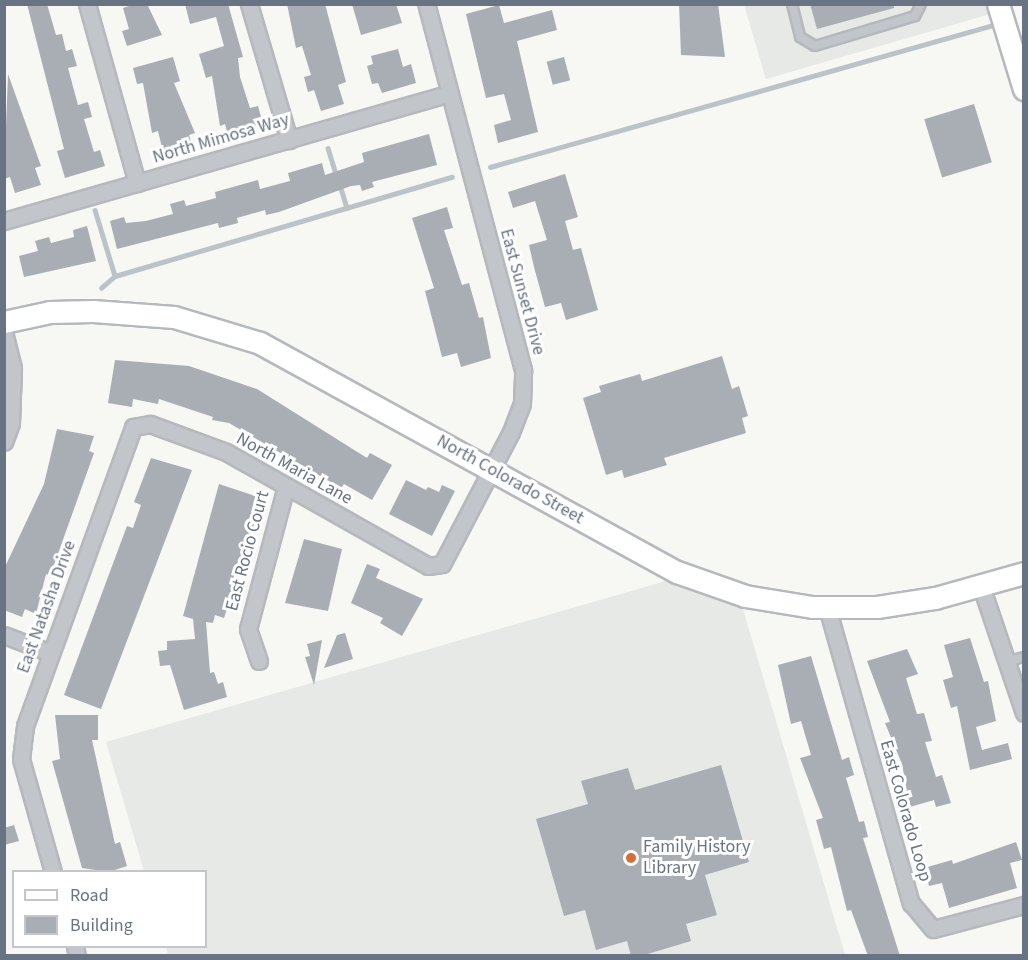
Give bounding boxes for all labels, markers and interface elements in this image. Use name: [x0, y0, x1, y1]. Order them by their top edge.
street label: North Mimosa Way: [150, 109, 292, 169]
street label: East Sunset Drive: [495, 227, 549, 357]
street label: North Maria Lane: [232, 428, 356, 510]
street label: North Colorado Street: [433, 431, 587, 529]
street label: East Rocio Court: [222, 489, 274, 613]
street label: East Natasha Drive: [13, 538, 81, 676]
street label: East Colorado Loop: [874, 738, 936, 884]
place label: Family History Library: [643, 837, 750, 880]
marker: Family History Library: [624, 851, 638, 865]
legend: [12, 870, 207, 948]
text: Road: [70, 883, 109, 908]
text: Building: [70, 913, 133, 938]

